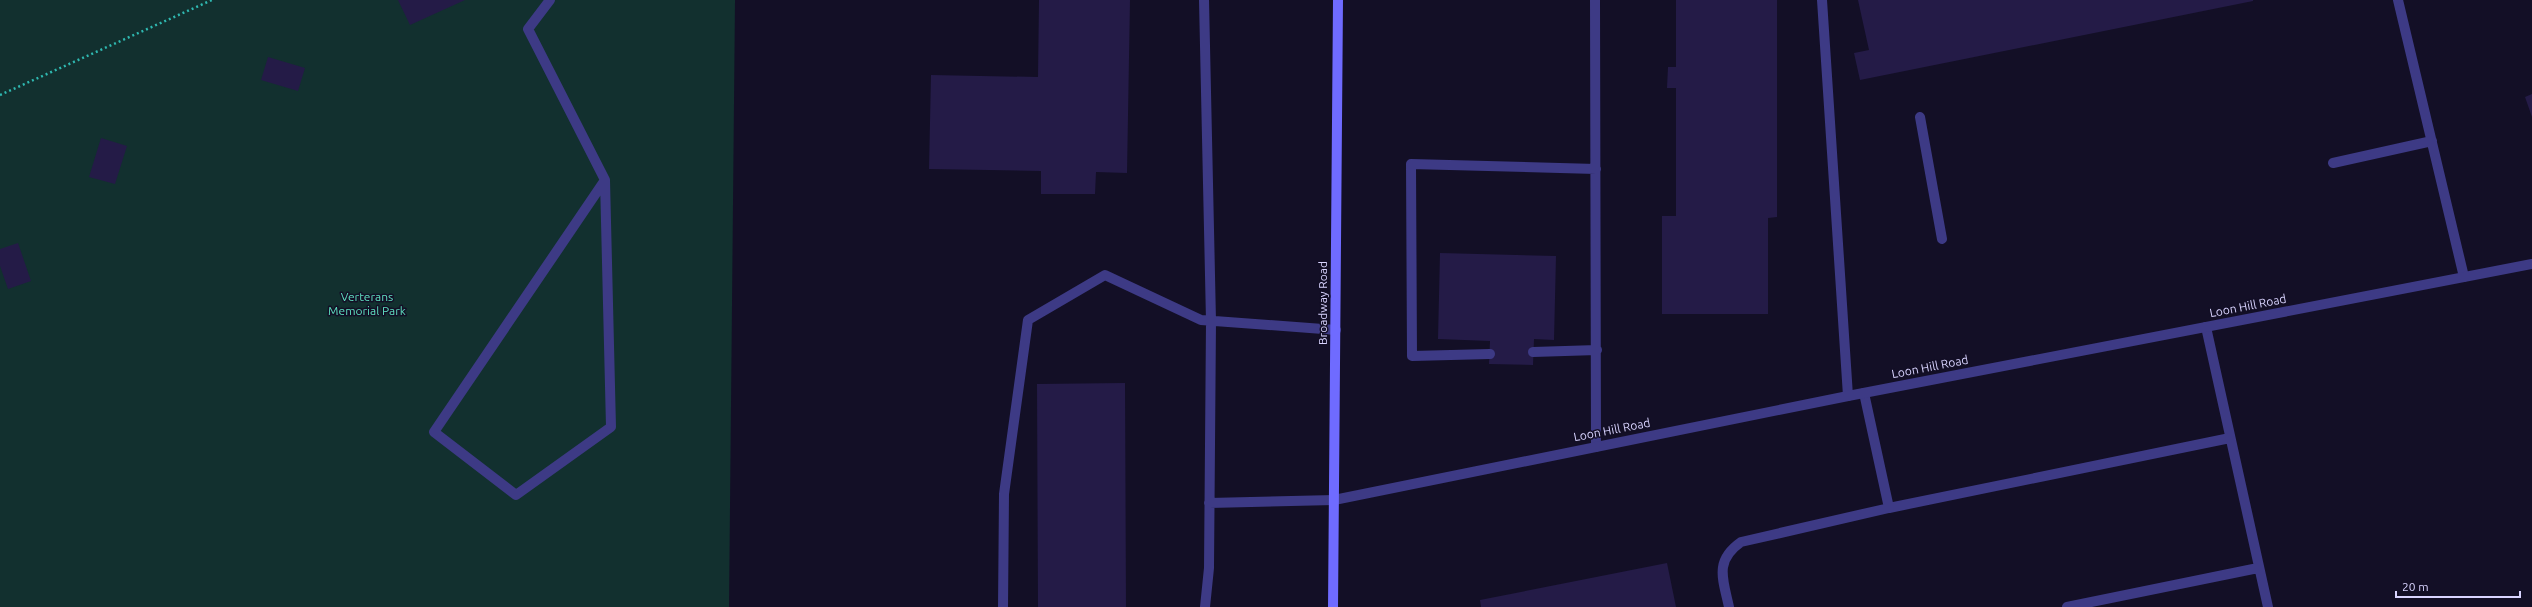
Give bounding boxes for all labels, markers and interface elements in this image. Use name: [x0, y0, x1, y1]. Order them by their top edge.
street label: Broadway Road: [1316, 261, 1329, 345]
park label: Verterans Memorial Park: [328, 290, 406, 317]
street label: Loon Hill Road: [2209, 292, 2287, 319]
street label: Loon Hill Road: [1891, 353, 1969, 380]
street label: Loon Hill Road: [1573, 416, 1651, 443]
scale bar: [2396, 573, 2520, 599]
text: 20 m: [2402, 580, 2429, 593]

